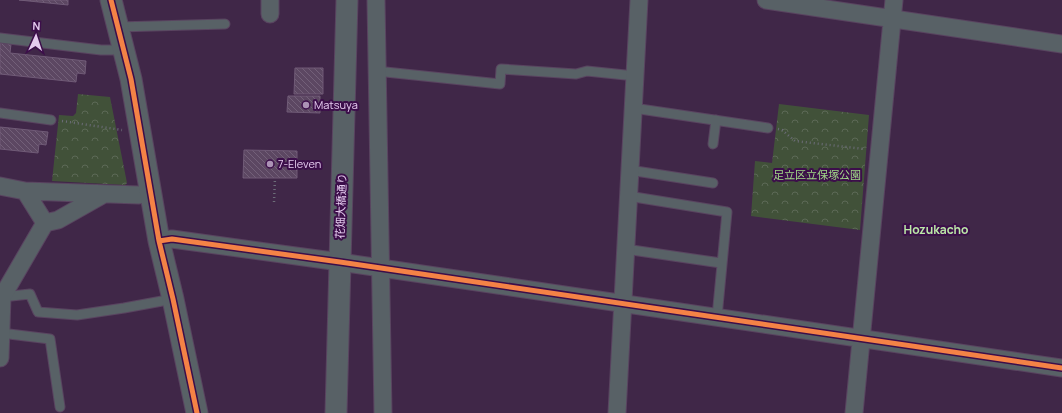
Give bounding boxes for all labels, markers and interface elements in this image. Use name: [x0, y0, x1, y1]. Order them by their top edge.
north arrow: [16, 16, 56, 56]
text: N: [32, 18, 41, 33]
place label: Matsuya: [314, 97, 358, 112]
marker: Matsuya: [301, 100, 311, 110]
place label: 7-Eleven: [278, 156, 321, 171]
marker: 7-Eleven: [265, 159, 275, 169]
park label: 足立区立保塚公園: [773, 167, 861, 182]
street label: 花畑大橋通り: [332, 173, 349, 239]
district label: Hozukacho: [904, 221, 968, 238]

